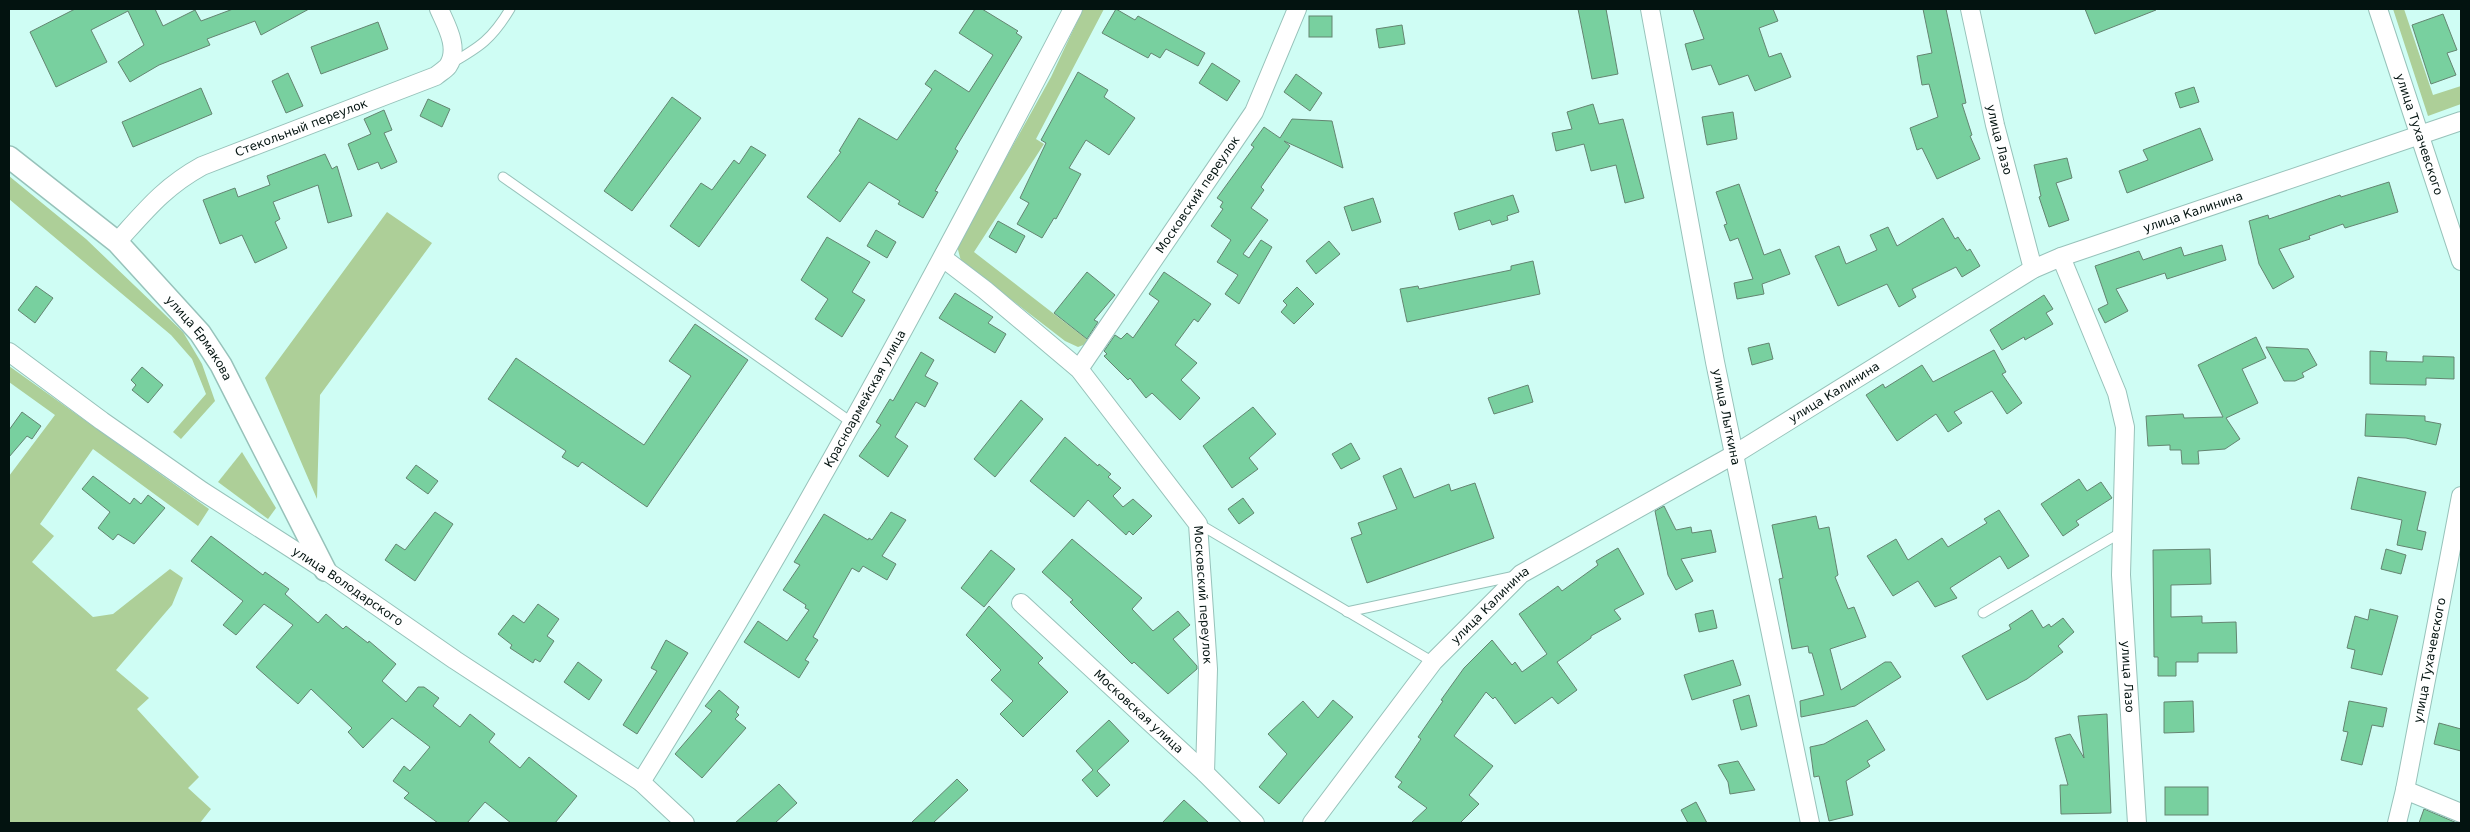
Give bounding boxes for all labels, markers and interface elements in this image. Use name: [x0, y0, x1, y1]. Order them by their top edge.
street label: улица Тухачевского: [2393, 72, 2446, 197]
street label: Стекольный переулок: [233, 96, 369, 160]
street label: улица Лазо: [1984, 103, 2015, 176]
street label: Московский переулок: [1153, 133, 1243, 256]
street label: улица Калинина: [2142, 189, 2245, 235]
street label: улица Ермакова: [163, 293, 235, 383]
street label: Красноармейская улица: [821, 328, 909, 470]
street label: улица Калинина: [1786, 359, 1882, 426]
street label: улица Лыткина: [1710, 368, 1743, 466]
street label: Московский переулок: [1191, 525, 1215, 665]
street label: улица Володарского: [290, 544, 406, 629]
street label: улица Калинина: [1448, 564, 1532, 647]
street label: улица Тухачевского: [2411, 596, 2448, 724]
street label: улица Лазо: [2118, 640, 2137, 713]
street label: Московская улица: [1091, 667, 1186, 756]

